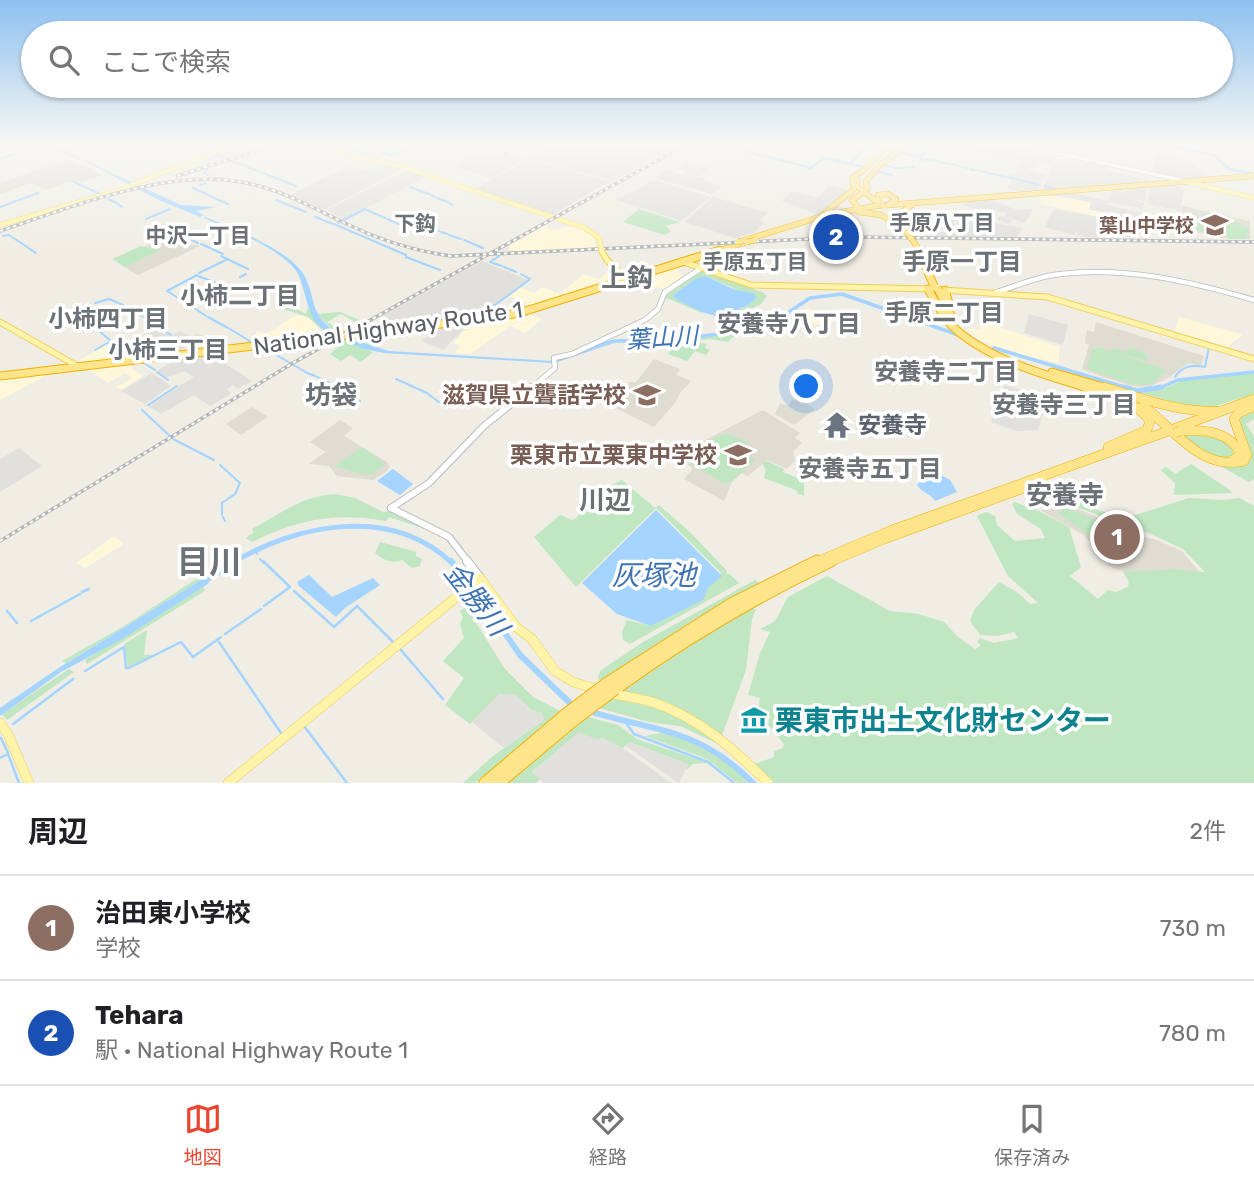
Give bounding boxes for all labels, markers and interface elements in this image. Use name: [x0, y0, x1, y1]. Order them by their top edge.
search box: [21, 21, 1233, 98]
icon: search: [45, 41, 83, 79]
text: ここで検索: [101, 47, 231, 78]
district label: 手原八丁目: [890, 210, 995, 235]
school or university icon: 葉山中学校: [1200, 210, 1230, 240]
district label: 下鈎: [394, 211, 436, 236]
pin: 2: [813, 211, 859, 263]
place label: 葉山中学校: [1099, 214, 1194, 237]
district label: 中沢一丁目: [146, 223, 251, 248]
district label: 手原一丁目: [902, 248, 1022, 276]
district label: 手原五丁目: [703, 249, 808, 274]
district label: 上鈎: [601, 263, 653, 294]
district label: 小柿二丁目: [180, 282, 300, 310]
street label: National Highway Route 1: [252, 295, 524, 361]
district label: 手原二丁目: [884, 299, 1004, 327]
district label: 小柿四丁目: [48, 305, 168, 333]
district label: 安養寺八丁目: [717, 310, 861, 338]
water label: 葉山川: [625, 321, 702, 354]
district label: 小柿三丁目: [108, 336, 228, 364]
district label: 安養寺二丁目: [874, 358, 1018, 386]
your location: [789, 369, 823, 403]
district label: 坊袋: [305, 380, 357, 411]
school or university icon: 滋賀県立聾話学校: [632, 380, 662, 410]
place label: 滋賀県立聾話学校: [442, 381, 626, 409]
district label: 安養寺三丁目: [992, 391, 1136, 419]
temple icon: 安養寺: [822, 410, 852, 440]
place label: 安養寺: [858, 411, 927, 439]
school or university icon: 栗東市立栗東中学校: [723, 440, 753, 470]
place label: 栗東市立栗東中学校: [510, 441, 717, 469]
district label: 安養寺五丁目: [798, 455, 942, 483]
district label: 安養寺: [1026, 480, 1104, 511]
district label: 川辺: [579, 485, 631, 516]
pin: 1: [1094, 511, 1140, 563]
district label: 目川: [177, 543, 241, 581]
water label: 金勝川: [437, 556, 517, 645]
water label: 灰塚池: [612, 559, 699, 592]
place label: 栗東市出土文化財センター: [775, 704, 1111, 737]
museum icon: 栗東市出土文化財センター: [739, 705, 769, 735]
text: 周辺: [28, 814, 88, 850]
text: 2件: [1189, 817, 1226, 845]
text: 治田東小学校: [95, 898, 251, 929]
text: 1: [45, 914, 57, 942]
text: 730 m: [1160, 914, 1226, 942]
text: 学校: [95, 934, 141, 962]
text: Tehara: [95, 1000, 184, 1031]
text: 2: [44, 1019, 58, 1047]
text: 780 m: [1159, 1019, 1226, 1047]
text: 駅 · National Highway Route 1: [95, 1036, 408, 1064]
tab: 地図: [184, 1100, 222, 1169]
tab: 経路: [589, 1100, 627, 1169]
tab: 保存済み: [994, 1100, 1070, 1169]

